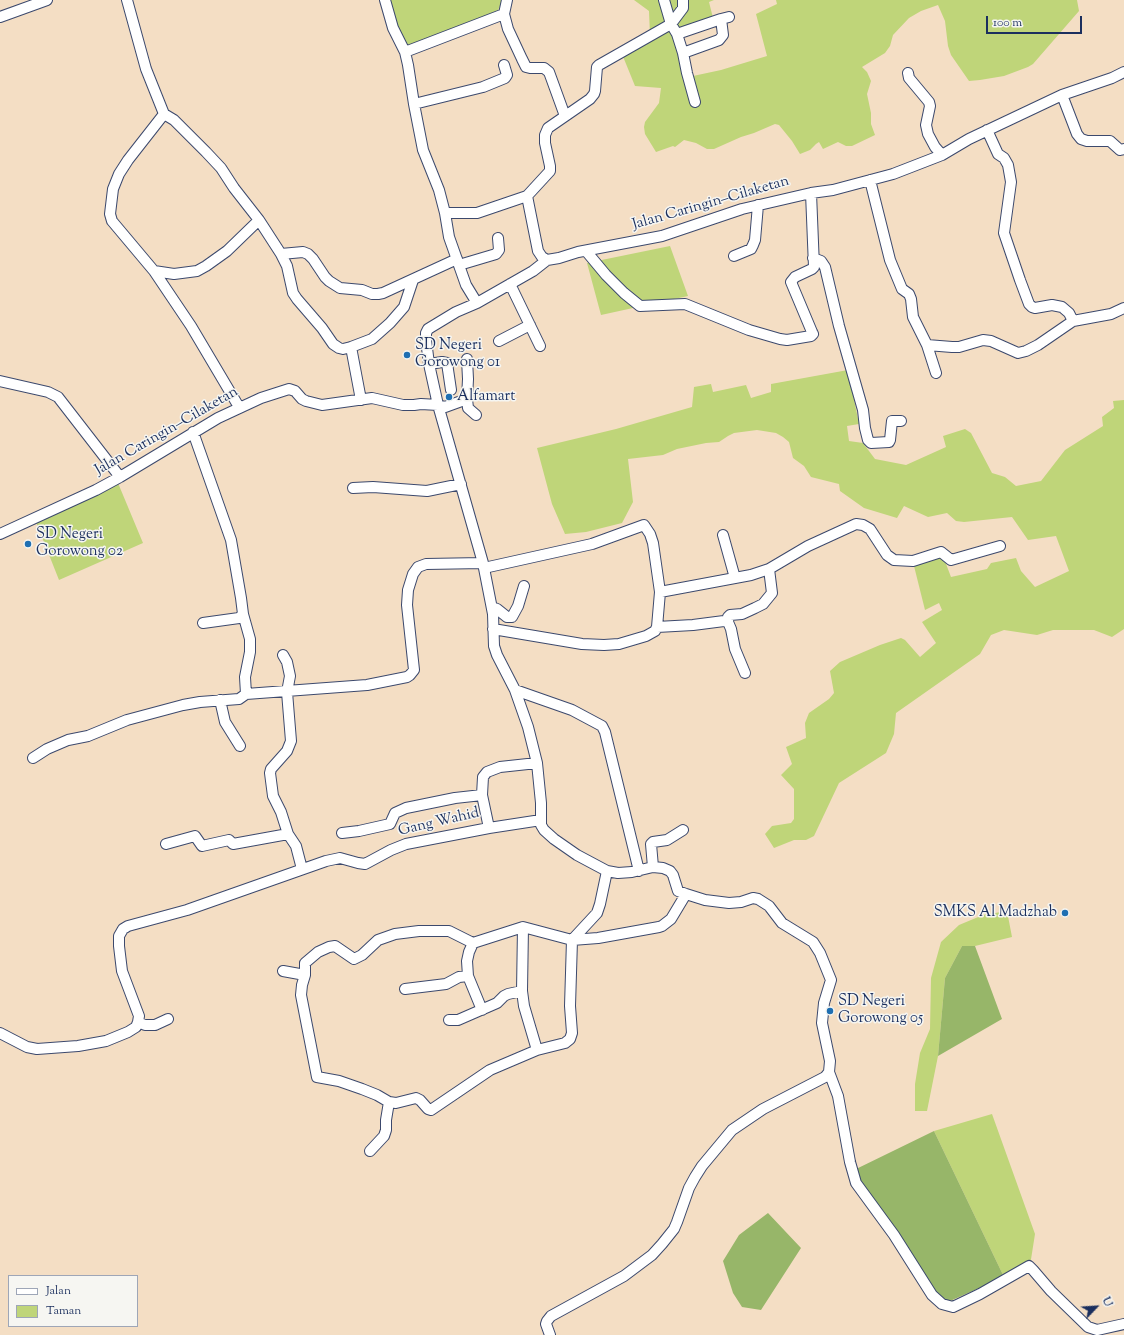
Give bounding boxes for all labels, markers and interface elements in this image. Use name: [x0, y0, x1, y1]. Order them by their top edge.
scale bar: [988, 8, 1084, 34]
text: 100 m: [993, 14, 1022, 32]
street label: Jalan Caringin–Cilaketan: [630, 173, 792, 235]
place label: SD Negeri Gorowong 01: [415, 337, 500, 372]
marker: SD Negeri Gorowong 01: [402, 350, 412, 360]
street label: Jalan Caringin–Cilaketan: [92, 384, 242, 480]
place label: Alfamart: [457, 388, 515, 406]
marker: Alfamart: [444, 392, 454, 402]
place label: SD Negeri Gorowong 02: [36, 526, 123, 561]
marker: SD Negeri Gorowong 02: [23, 539, 33, 549]
street label: Gang Wahid: [397, 805, 481, 841]
place label: SMKS Al Madzhab: [934, 904, 1057, 922]
marker: SMKS Al Madzhab: [1060, 908, 1070, 918]
place label: SD Negeri Gorowong 05: [838, 993, 923, 1028]
marker: SD Negeri Gorowong 05: [825, 1006, 835, 1016]
legend: [8, 1275, 138, 1327]
text: Jalan: [46, 1282, 71, 1300]
north arrow: [1076, 1287, 1116, 1327]
text: U: [1098, 1294, 1116, 1309]
text: Taman: [46, 1302, 81, 1320]

